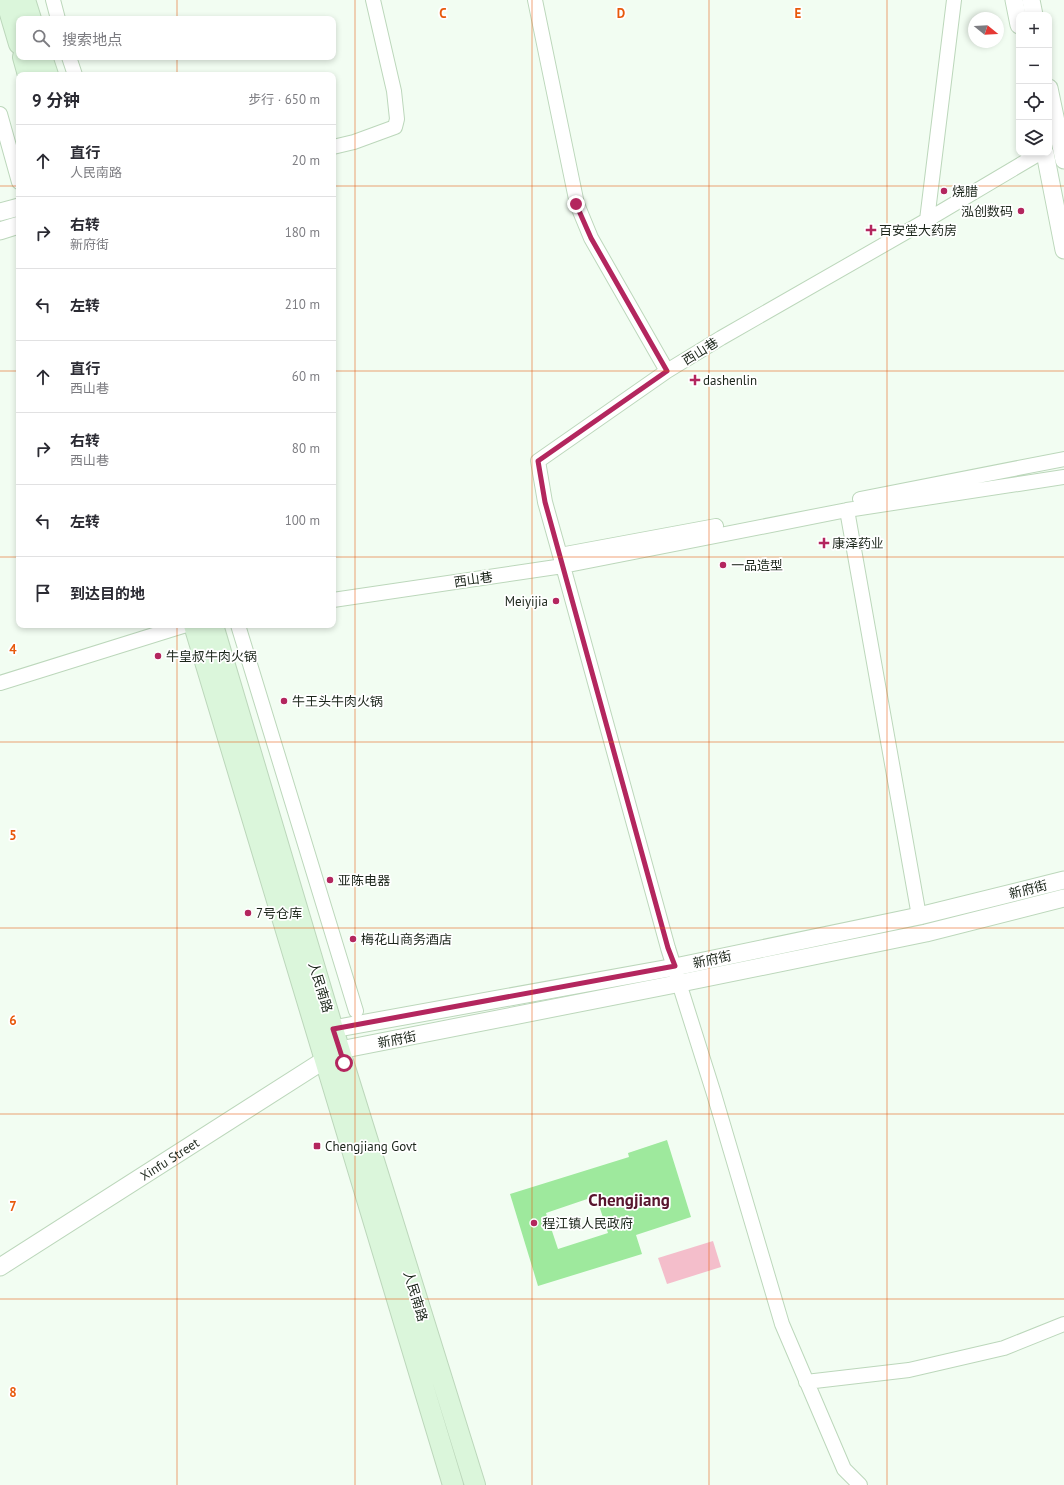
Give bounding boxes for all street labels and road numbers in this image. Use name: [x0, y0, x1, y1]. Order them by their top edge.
street label: 西山巷: [679, 334, 721, 369]
street label: 西山巷: [453, 568, 494, 591]
street label: 新府街: [1007, 877, 1049, 902]
street label: 新府街: [691, 947, 733, 972]
street label: 人民南路: [305, 960, 336, 1015]
street label: 新府街: [376, 1027, 418, 1052]
street label: Xinfu Street: [137, 1134, 203, 1184]
street label: 人民南路: [400, 1269, 431, 1324]

